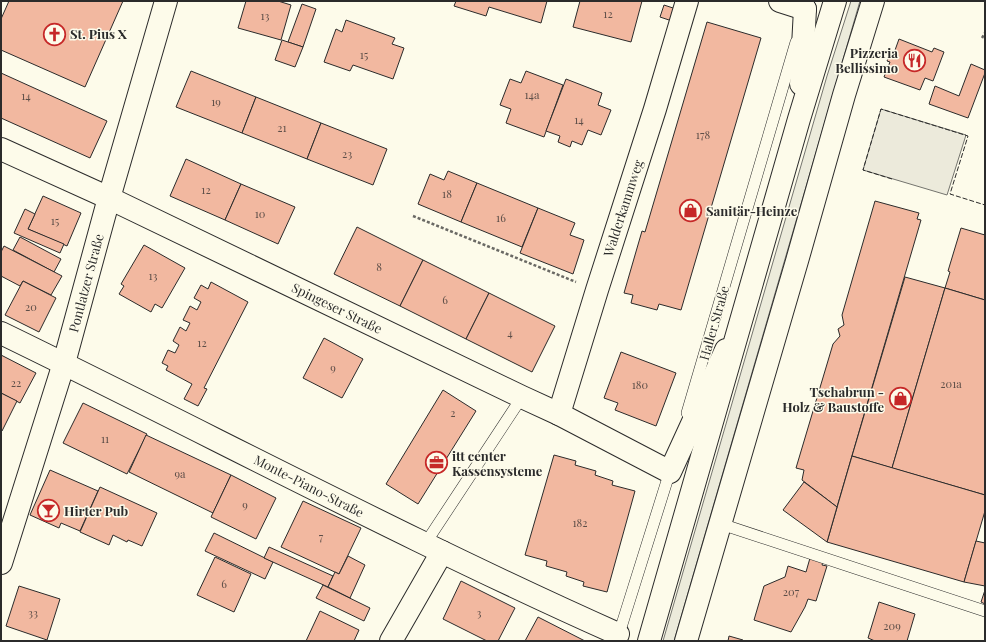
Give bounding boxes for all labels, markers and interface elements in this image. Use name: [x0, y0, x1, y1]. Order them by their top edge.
house number: 12: [603, 6, 613, 21]
house number: 13: [261, 8, 269, 23]
church icon: St. Pius X: [42, 21, 68, 47]
place label: St. Pius X: [70, 25, 128, 42]
place label: Pizzeria Bellissimo: [835, 44, 898, 76]
house number: 15: [360, 47, 369, 62]
restaurant icon: Pizzeria Bellissimo: [901, 47, 927, 73]
house number: 14a: [525, 87, 540, 102]
house number: 14: [21, 88, 31, 103]
house number: 19: [211, 94, 221, 109]
house number: 14: [574, 112, 584, 127]
house number: 21: [277, 120, 287, 135]
house number: 178: [696, 127, 710, 142]
house number: 23: [342, 146, 352, 161]
street label: Walderkammweg: [599, 157, 646, 259]
house number: 12: [201, 182, 211, 197]
house number: 18: [442, 186, 452, 201]
shop icon: Sanitär-Heinze: [678, 198, 704, 224]
place label: Sanitär-Heinze: [706, 202, 798, 219]
house number: 10: [255, 206, 266, 221]
house number: 16: [496, 210, 506, 225]
house number: 15: [51, 213, 60, 228]
street label: Pontlatzer Straße: [64, 231, 107, 334]
house number: 8: [376, 259, 382, 274]
house number: 13: [149, 268, 157, 283]
street label: Spingeser Straße: [289, 278, 386, 337]
street label: Haller Straße: [695, 283, 732, 362]
house number: 6: [442, 292, 448, 307]
house number: 20: [25, 299, 37, 314]
house number: 4: [507, 325, 513, 340]
house number: 12: [197, 335, 207, 350]
house number: 9: [330, 360, 336, 375]
house number: 22: [11, 375, 21, 390]
house number: 201a: [940, 376, 962, 391]
house number: 180: [632, 377, 649, 392]
place label: Tschabrun - Holz & Baustoffe: [782, 383, 884, 415]
shop icon: Tschabrun - Holz & Baustoffe: [887, 386, 913, 412]
house number: 2: [450, 405, 456, 420]
house number: 11: [101, 431, 109, 446]
place label: itt center Kassensysteme: [452, 447, 543, 479]
office icon: itt center Kassensysteme: [423, 450, 449, 476]
street label: Monte-Piano-Straße: [251, 451, 367, 521]
house number: 9a: [174, 466, 186, 481]
house number: 9: [242, 497, 248, 512]
bar icon: Hirter Pub: [36, 498, 62, 524]
place label: Hirter Pub: [64, 502, 129, 519]
house number: 182: [572, 515, 588, 530]
house number: 7: [319, 529, 324, 544]
house number: 6: [221, 576, 227, 591]
house number: 207: [783, 584, 800, 599]
house number: 33: [28, 605, 38, 620]
house number: 3: [477, 605, 482, 620]
house number: 209: [883, 618, 901, 633]

